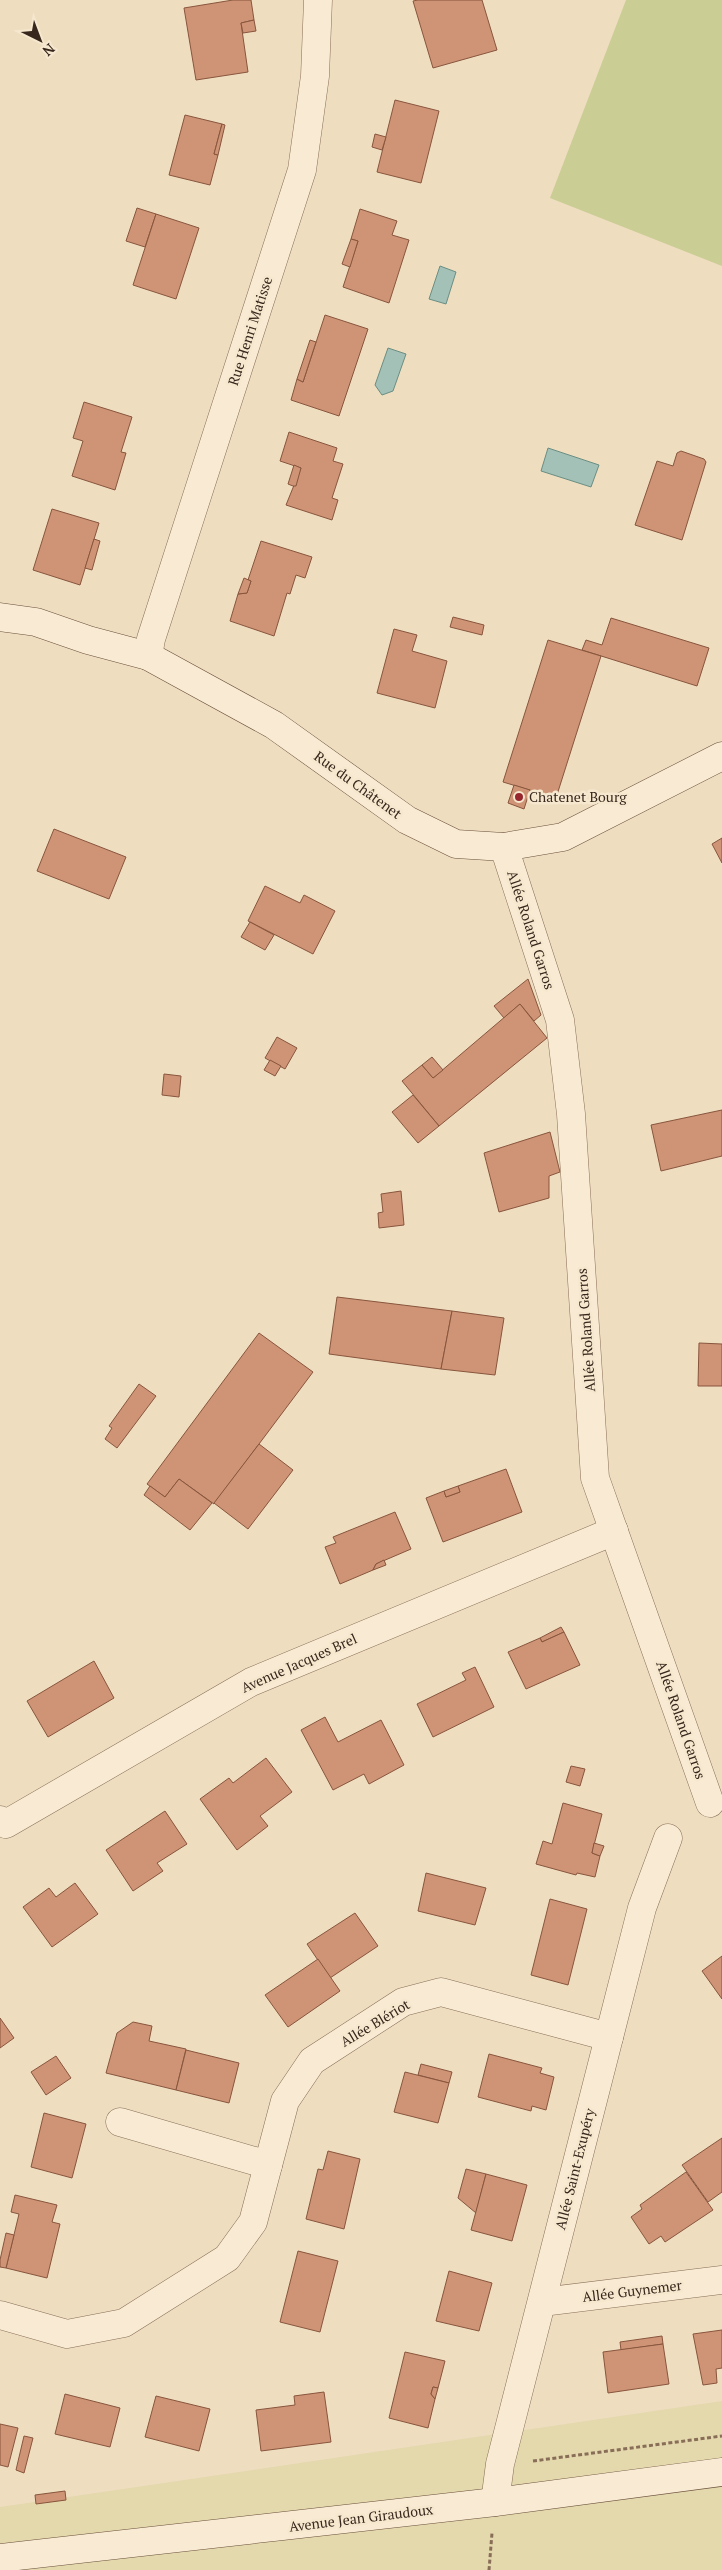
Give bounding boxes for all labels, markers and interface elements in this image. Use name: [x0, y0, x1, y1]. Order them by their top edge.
north arrow: [15, 15, 65, 65]
text: N: [38, 39, 59, 61]
street label: Rue Henri Matisse: [223, 274, 276, 388]
street label: Rue du Châtenet: [311, 746, 406, 823]
place label: Chatenet Bourg: [529, 787, 627, 806]
marker: Chatenet Bourg: [513, 791, 525, 803]
street label: Allée Roland Garros: [503, 868, 560, 992]
street label: Allée Roland Garros: [572, 1268, 599, 1392]
street label: Avenue Jacques Brel: [238, 1628, 360, 1697]
street label: Allée Roland Garros: [652, 1658, 711, 1782]
street label: Allée Blériot: [337, 1994, 414, 2051]
street label: Allée Saint-Exupéry: [550, 2105, 599, 2231]
street label: Allée Guynemer: [581, 2275, 683, 2306]
street label: Avenue Jean Giraudoux: [288, 2499, 435, 2536]

